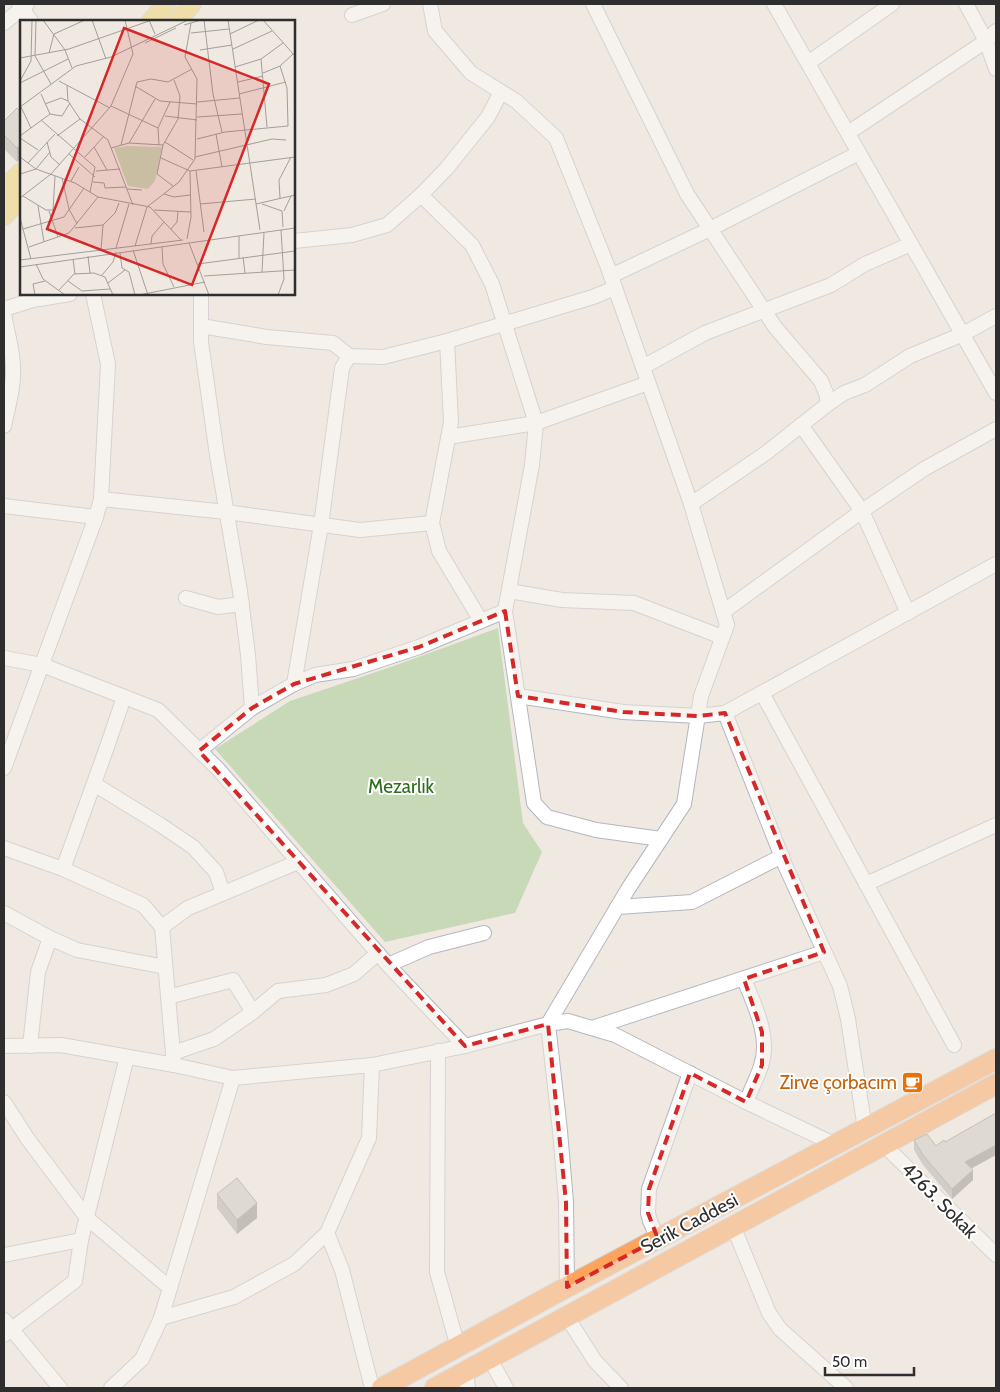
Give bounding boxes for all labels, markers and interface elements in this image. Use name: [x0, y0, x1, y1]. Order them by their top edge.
inset map: [20, 20, 295, 295]
park label: Mezarlık: [368, 775, 434, 798]
cafe icon: Zirve çorbacım: [901, 1070, 925, 1094]
place label: Zirve çorbacım: [780, 1071, 897, 1094]
street label: 4263. Sokak: [897, 1158, 983, 1243]
street label: Serik Caddesi: [637, 1188, 742, 1259]
scale bar: [825, 1344, 914, 1376]
text: 50 m: [832, 1353, 867, 1371]

